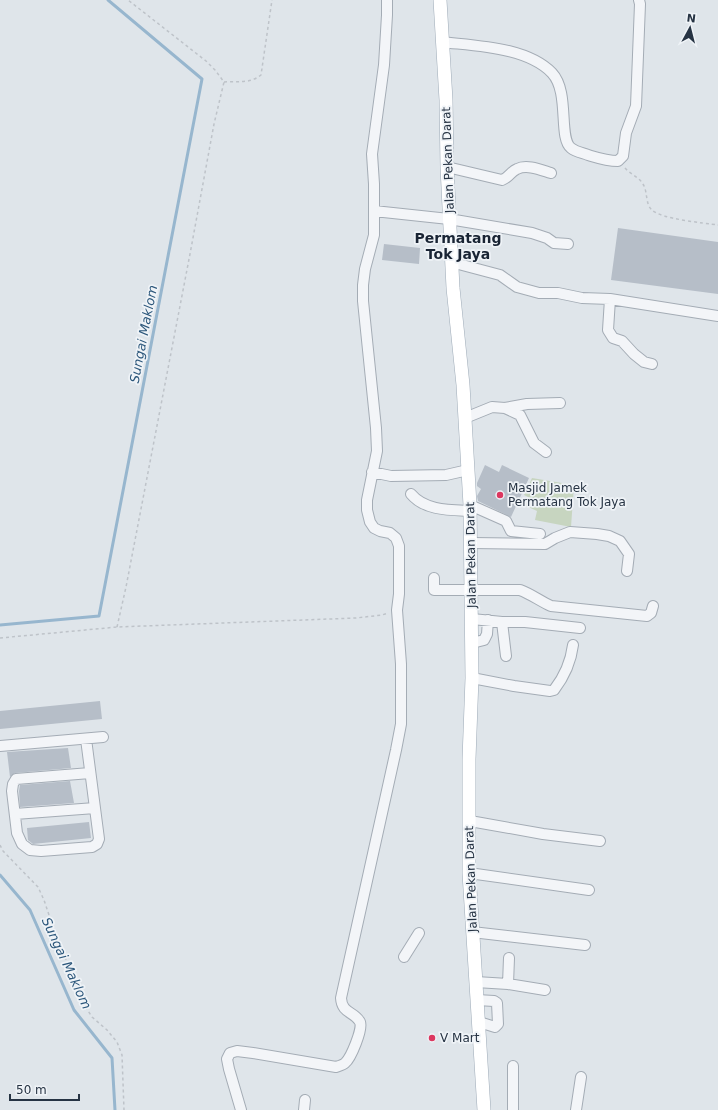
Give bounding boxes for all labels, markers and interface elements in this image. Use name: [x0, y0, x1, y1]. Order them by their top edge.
north arrow: [670, 8, 710, 48]
text: N: [686, 12, 697, 26]
street label: Jalan Pekan Darat: [439, 106, 457, 214]
district label: Permatang Tok Jaya: [415, 230, 501, 262]
water label: Sungai Maklom: [127, 284, 160, 384]
place label: Masjid Jamek Permatang Tok Jaya: [508, 481, 626, 509]
marker: Masjid Jamek Permatang Tok Jaya: [495, 490, 505, 500]
street label: Jalan Pekan Darat: [463, 501, 479, 609]
street label: Jalan Pekan Darat: [462, 825, 480, 933]
water label: Sungai Maklom: [39, 915, 94, 1012]
place label: V Mart: [440, 1031, 480, 1045]
marker: V Mart: [427, 1033, 437, 1043]
scale bar: [10, 1076, 79, 1102]
text: 50 m: [16, 1083, 47, 1097]

